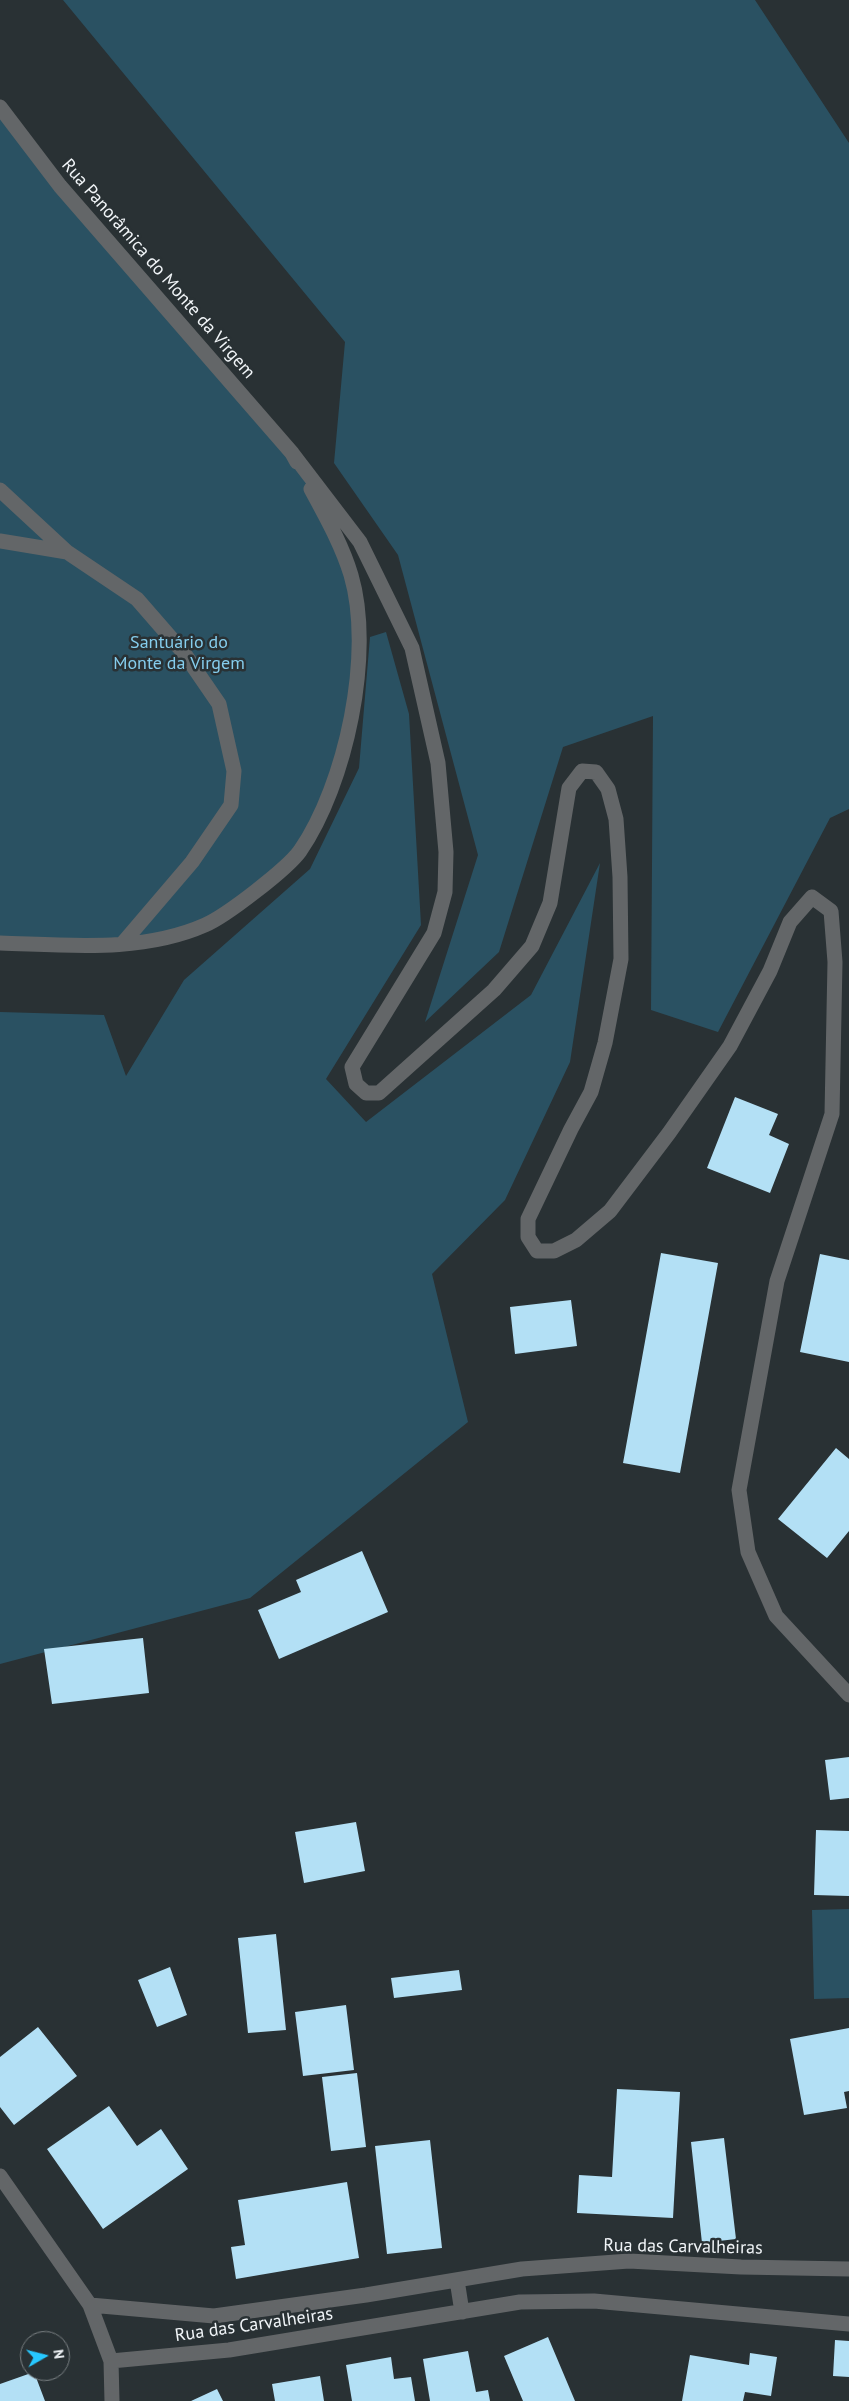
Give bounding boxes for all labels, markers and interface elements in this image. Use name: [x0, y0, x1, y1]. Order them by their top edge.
street label: Rua Panorâmica do Monte da Virgem: [57, 155, 259, 383]
park label: Santuário do Monte da Virgem: [113, 632, 245, 674]
street label: Rua das Carvalheiras: [603, 2235, 763, 2259]
street label: Rua das Carvalheiras: [174, 2303, 334, 2347]
north arrow: [20, 2331, 70, 2381]
text: N: [49, 2348, 68, 2360]

